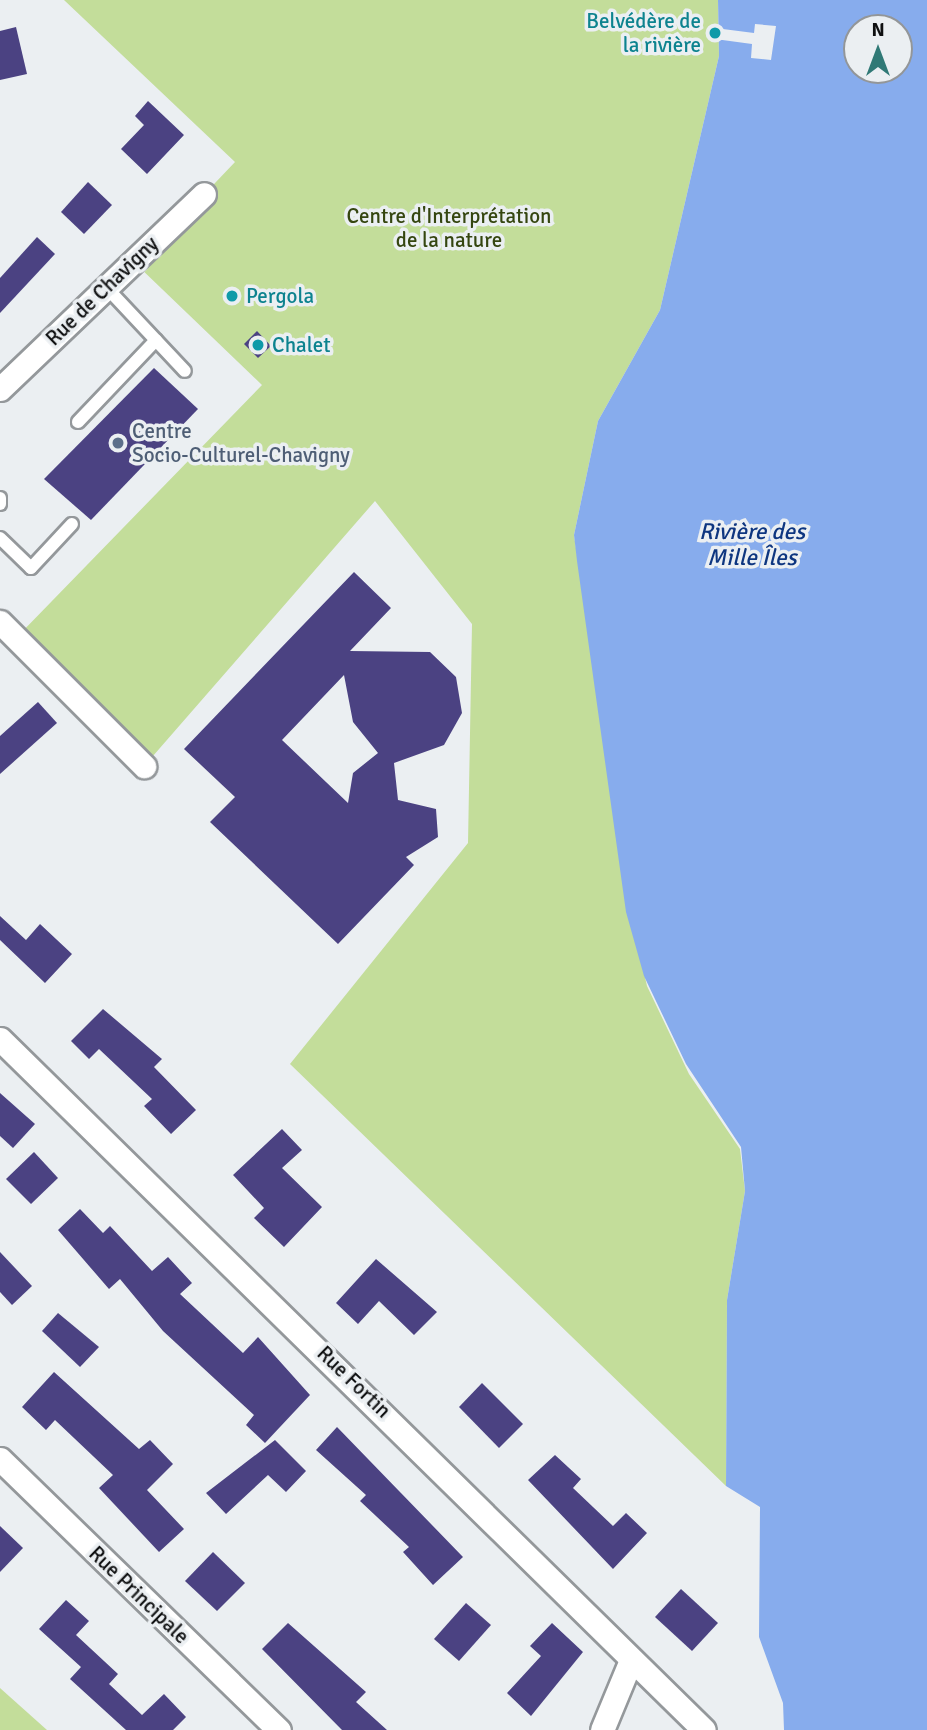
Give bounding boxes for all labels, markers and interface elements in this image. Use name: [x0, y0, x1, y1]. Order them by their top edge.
place label: Belvédère de la rivière: [586, 8, 701, 58]
north arrow: [843, 14, 913, 84]
text: N: [871, 18, 885, 42]
marker: Belvédère de la rivière: [707, 25, 723, 41]
park label: Centre d'Interprétation de la nature: [346, 203, 552, 253]
street label: Rue de Chavigny: [41, 231, 163, 351]
place label: Pergola: [246, 283, 314, 309]
marker: Pergola: [224, 288, 240, 304]
place label: Chalet: [272, 332, 331, 358]
marker: Chalet: [250, 337, 266, 353]
place label: Centre Socio-Culturel-Chavigny: [132, 418, 350, 468]
marker: Centre Socio-Culturel-Chavigny: [110, 435, 126, 451]
water label: Rivière des Mille Îles: [699, 518, 805, 572]
street label: Rue Fortin: [312, 1341, 396, 1423]
street label: Rue Principale: [84, 1541, 194, 1649]

